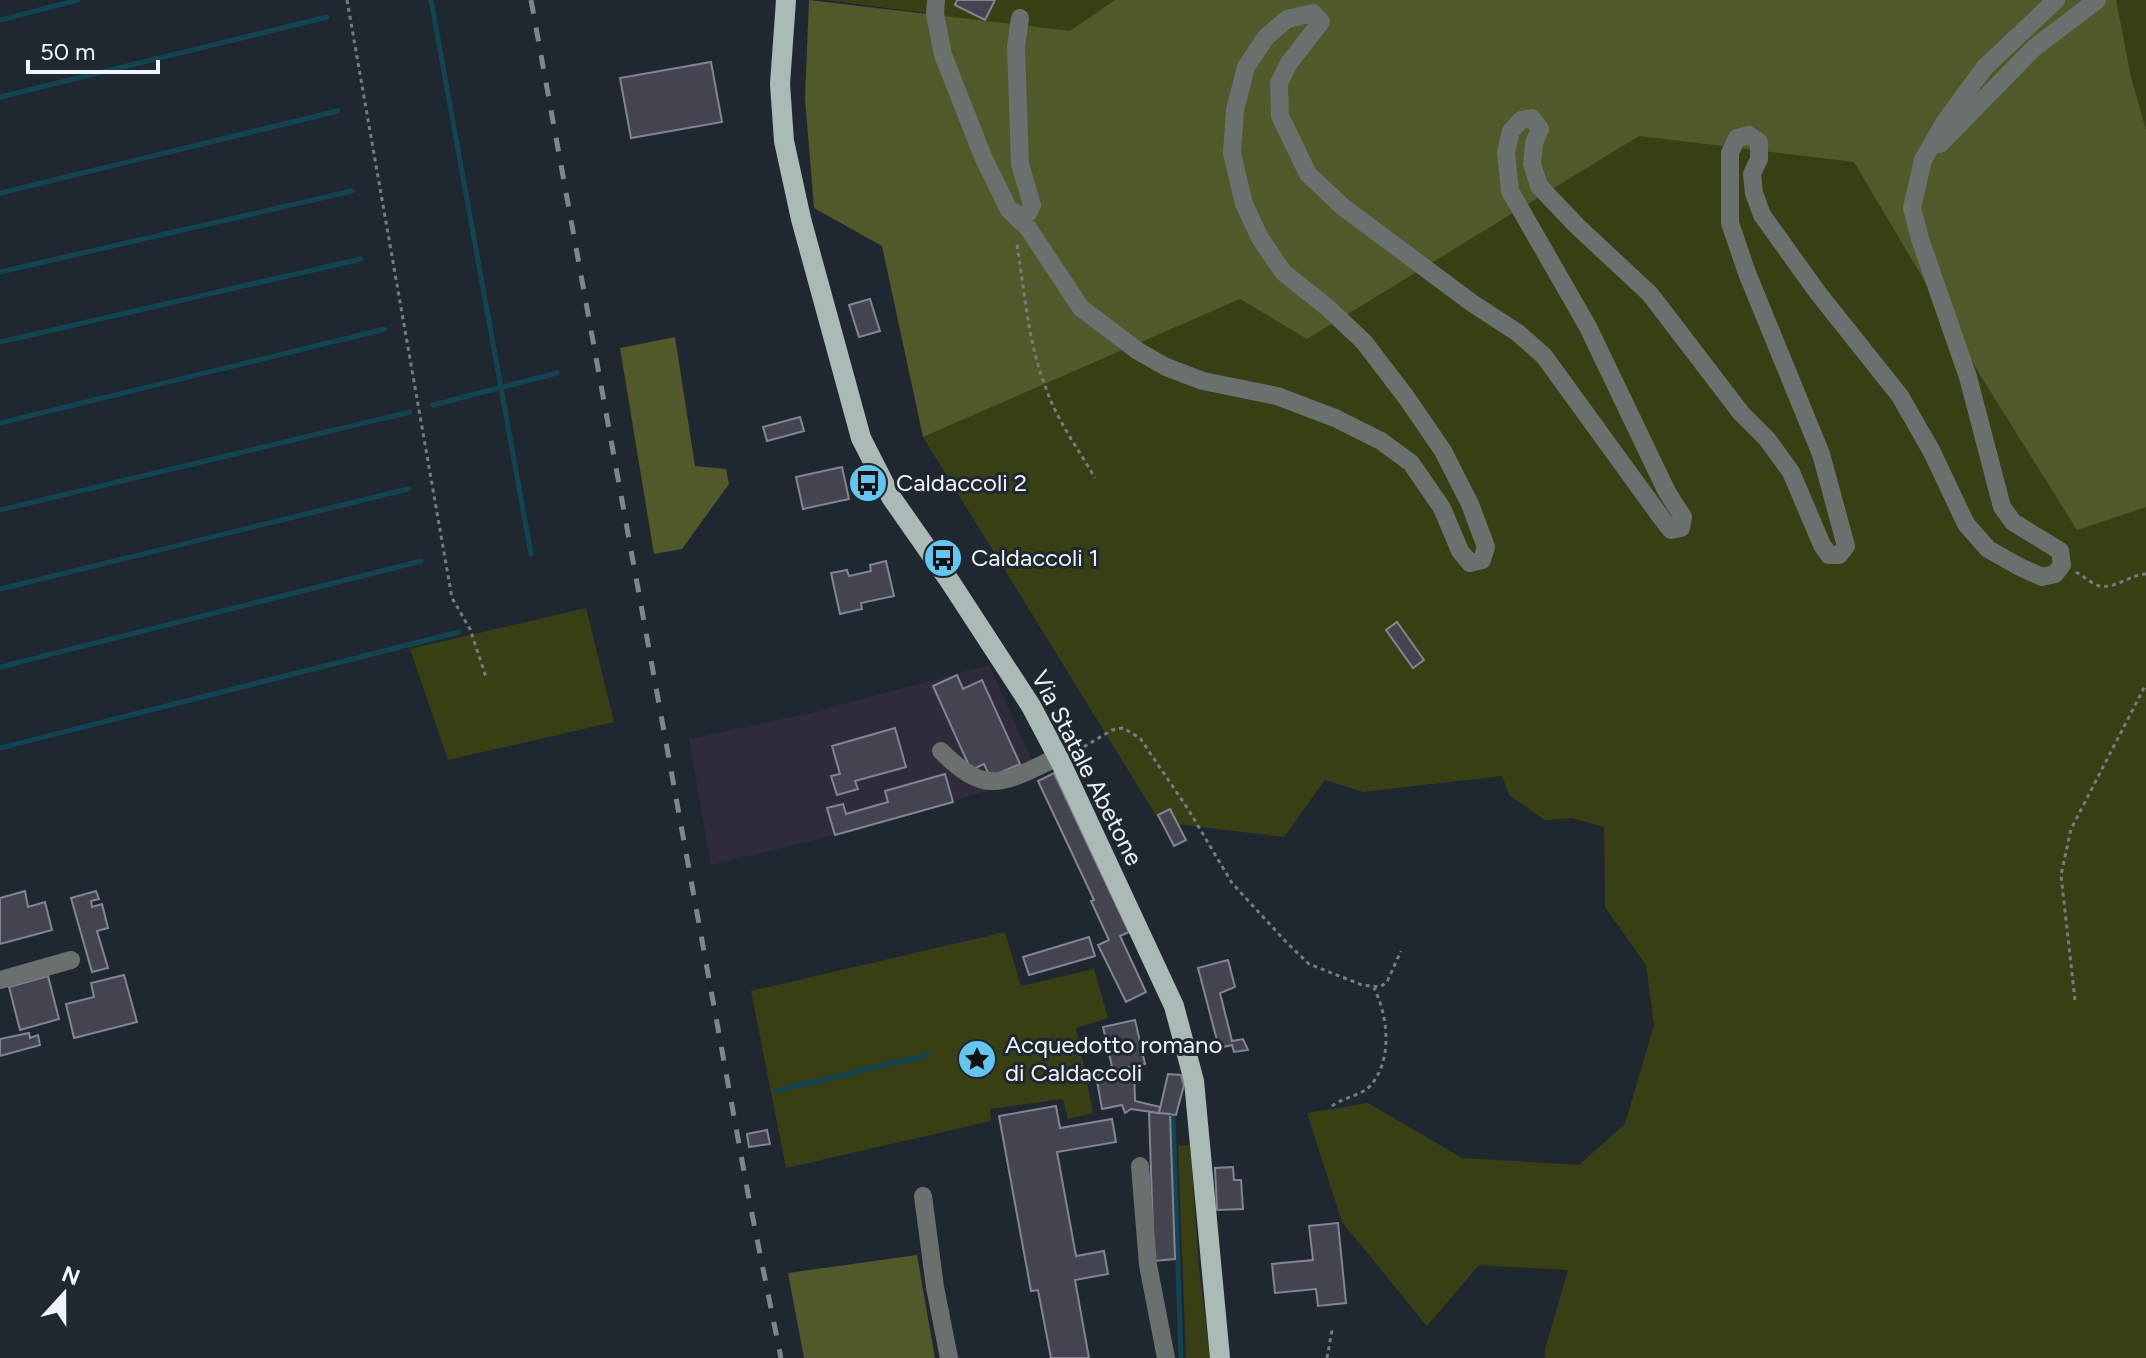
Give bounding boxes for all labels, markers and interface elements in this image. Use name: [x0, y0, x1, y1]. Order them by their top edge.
scale bar: [28, 24, 158, 74]
text: 50 m: [40, 37, 96, 66]
bus stop icon: Caldaccoli 2: [847, 462, 889, 504]
place label: Caldaccoli 2: [896, 468, 1027, 497]
bus stop icon: Caldaccoli 1: [922, 537, 964, 579]
place label: Caldaccoli 1: [971, 543, 1099, 572]
street label: Via Statale Abetone: [1026, 666, 1149, 870]
place label: Acquedotto romano di Caldaccoli: [1005, 1030, 1222, 1087]
place icon: Acquedotto romano di Caldaccoli: [956, 1038, 998, 1080]
north arrow: [24, 1254, 104, 1334]
text: N: [58, 1260, 84, 1291]

